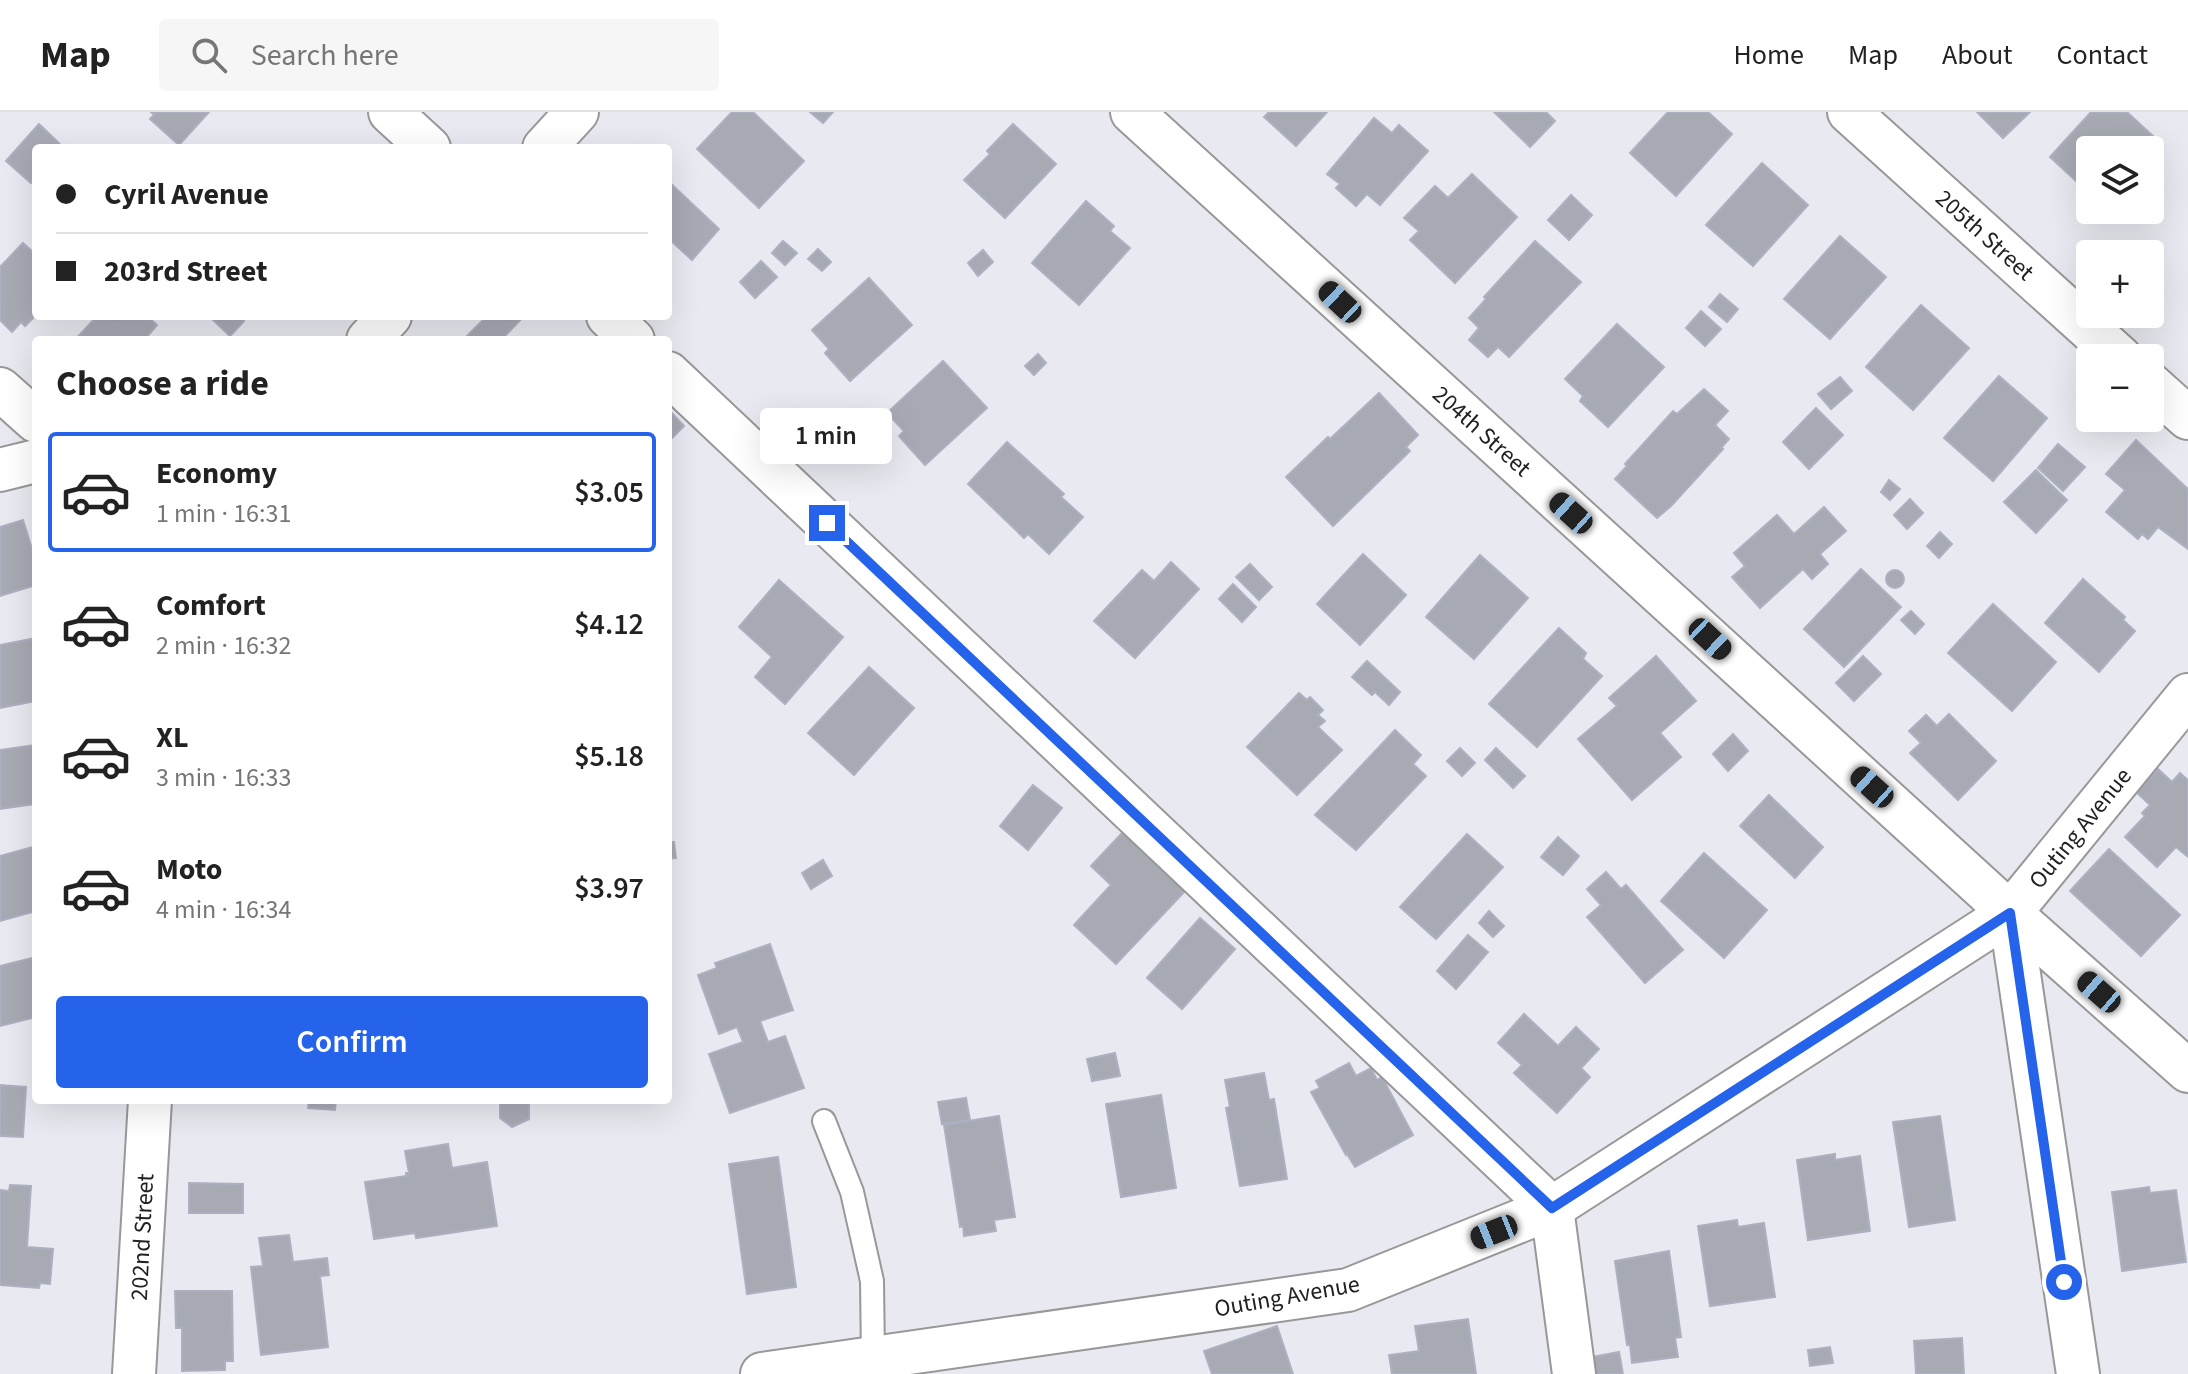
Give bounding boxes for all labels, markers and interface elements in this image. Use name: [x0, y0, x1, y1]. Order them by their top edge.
search box: [159, 19, 719, 91]
text: Map: [40, 28, 111, 82]
icon: search: [187, 33, 231, 77]
text: Search here: [251, 34, 399, 77]
text: Home: [1733, 35, 1804, 75]
text: Map: [1848, 35, 1898, 75]
text: About: [1942, 35, 2013, 75]
text: Contact: [2057, 35, 2148, 75]
map controls: [2076, 136, 2164, 432]
button: layers: [2076, 136, 2164, 224]
text: Cyril Avenue: [104, 173, 269, 216]
street label: 205th Street: [1928, 182, 2042, 289]
button: +: [2076, 240, 2164, 328]
text: 203rd Street: [104, 250, 268, 293]
car: [1314, 277, 1366, 327]
button: −: [2076, 344, 2164, 432]
text: Choose a ride: [56, 358, 269, 409]
street label: 204th Street: [1425, 378, 1539, 485]
callout: 1 min: [761, 407, 893, 463]
text: 1 min: [795, 417, 857, 454]
text: Economy: [156, 452, 277, 495]
icon: car: [60, 456, 132, 528]
text: $3.05: [574, 471, 644, 514]
car: [1545, 488, 1597, 538]
text: 1 min · 16:31: [156, 495, 291, 532]
route end: [809, 505, 845, 541]
text: Comfort: [156, 584, 266, 627]
icon: car: [60, 588, 132, 660]
text: $4.12: [574, 603, 644, 646]
car: [1684, 614, 1736, 664]
text: 2 min · 16:32: [156, 627, 291, 664]
text: XL: [156, 716, 189, 759]
icon: car: [60, 720, 132, 792]
text: $5.18: [574, 735, 644, 778]
text: 3 min · 16:33: [156, 759, 291, 796]
street label: Outing Avenue: [2021, 760, 2140, 896]
car: [1846, 762, 1898, 812]
text: Moto: [156, 848, 222, 891]
icon: car: [60, 852, 132, 924]
text: $3.97: [574, 867, 644, 910]
text: 4 min · 16:34: [156, 891, 291, 928]
car: [2073, 967, 2125, 1017]
button: Confirm: [56, 996, 648, 1088]
street label: 202nd Street: [122, 1173, 163, 1301]
car: [1467, 1212, 1521, 1252]
route start: [2046, 1264, 2082, 1300]
street label: Outing Avenue: [1212, 1266, 1363, 1326]

